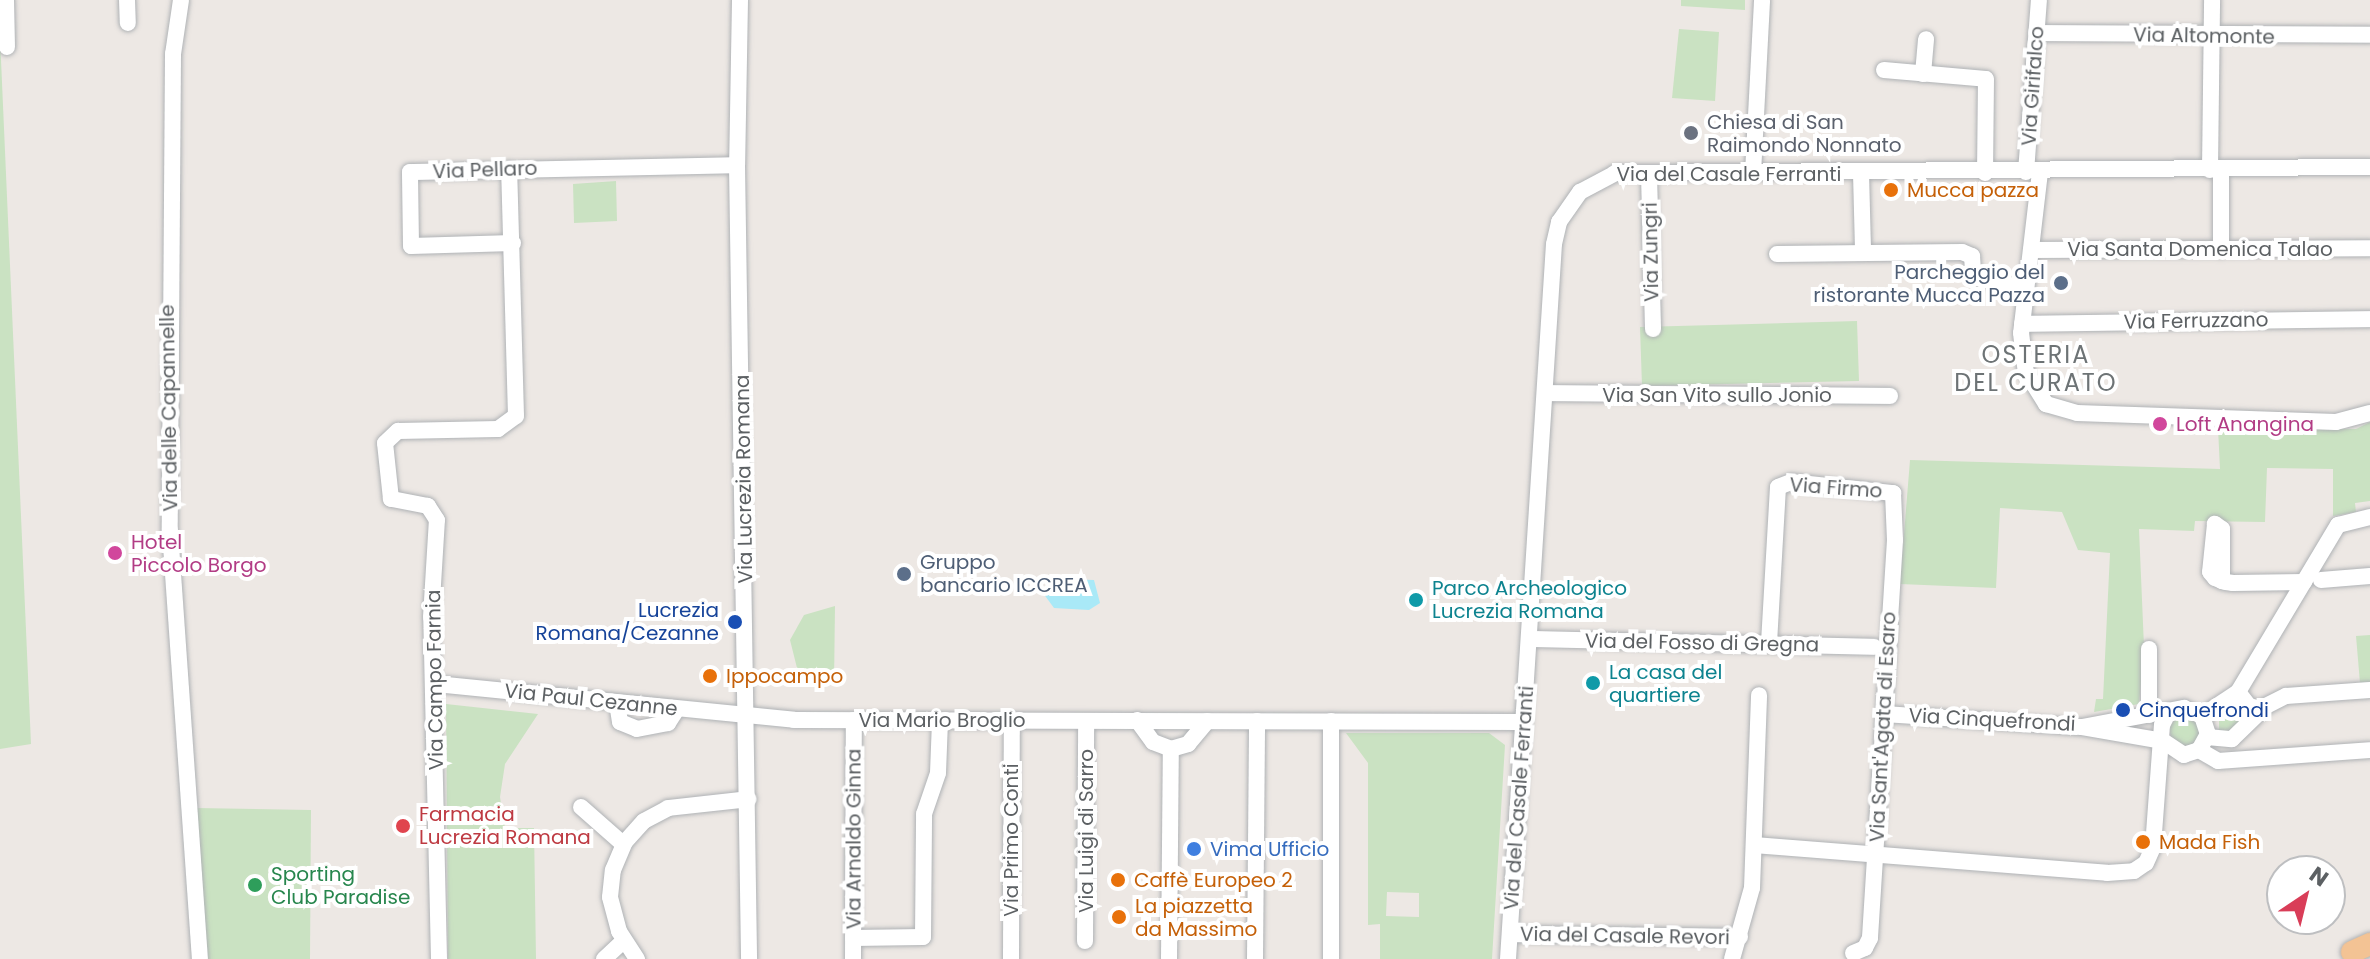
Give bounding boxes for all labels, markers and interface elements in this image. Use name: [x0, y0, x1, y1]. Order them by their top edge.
street label: Via Altomonte: [2133, 23, 2275, 49]
street label: Via Girifalco: [2017, 25, 2049, 147]
place label: Chiesa di San Raimondo Nonnato: [1707, 110, 1902, 157]
marker: Chiesa di San Raimondo Nonnato: [1682, 124, 1700, 142]
street label: Via Pellaro: [432, 156, 538, 184]
street label: Via del Casale Ferranti: [1617, 162, 1841, 186]
place label: Mucca pazza: [1907, 178, 2039, 202]
marker: Mucca pazza: [1882, 181, 1900, 199]
street label: Via Zungri: [1638, 202, 1664, 302]
street label: Via Santa Domenica Talao: [2067, 237, 2333, 261]
place label: Parcheggio del ristorante Mucca Pazza: [1813, 260, 2045, 307]
marker: Parcheggio del ristorante Mucca Pazza: [2052, 274, 2070, 292]
street label: Via delle Capannelle: [155, 304, 183, 512]
street label: Via Ferruzzano: [2123, 308, 2269, 334]
district label: OSTERIA DEL CURATO: [1954, 341, 2118, 397]
street label: Via Lucrezia Romana: [730, 374, 758, 584]
street label: Via San Vito sullo Jonio: [1602, 383, 1832, 407]
place label: Loft Anangina: [2176, 412, 2314, 436]
marker: Loft Anangina: [2151, 415, 2169, 433]
street label: Via Firmo: [1789, 473, 1883, 503]
place label: Hotel Piccolo Borgo: [131, 530, 266, 577]
marker: Hotel Piccolo Borgo: [106, 544, 124, 562]
place label: Gruppo bancario ICCREA: [920, 550, 1088, 597]
marker: Gruppo bancario ICCREA: [895, 565, 913, 583]
place label: Parco Archeologico Lucrezia Romana: [1432, 576, 1627, 623]
street label: Via Campo Farnia: [421, 589, 449, 771]
marker: Parco Archeologico Lucrezia Romana: [1407, 591, 1425, 609]
place label: Lucrezia Romana/Cezanne: [536, 598, 719, 645]
street label: Via Sant'Agata di Esaro: [1865, 611, 1901, 843]
marker: Lucrezia Romana/Cezanne: [726, 613, 744, 631]
street label: Via del Fosso di Gregna: [1585, 629, 1819, 657]
place label: La casa del quartiere: [1609, 660, 1722, 707]
place label: Ippocampo: [726, 664, 843, 688]
marker: Ippocampo: [701, 667, 719, 685]
marker: La casa del quartiere: [1584, 674, 1602, 692]
street label: Via Paul Cezanne: [503, 679, 679, 721]
street label: Via del Casale Ferranti: [1499, 685, 1539, 911]
place label: Cinquefrondi: [2139, 698, 2269, 722]
marker: Cinquefrondi: [2114, 701, 2132, 719]
street label: Via Cinquefrondi: [1908, 704, 2076, 736]
street label: Via Mario Broglio: [858, 708, 1026, 732]
street label: Via Arnaldo Ginna: [842, 749, 866, 929]
street label: Via Luigi di Sarro: [1074, 749, 1098, 913]
street label: Via Primo Conti: [999, 763, 1023, 917]
place label: Farmacia Lucrezia Romana: [419, 802, 591, 849]
marker: Farmacia Lucrezia Romana: [394, 817, 412, 835]
place label: Mada Fish: [2159, 830, 2260, 854]
marker: Mada Fish: [2134, 833, 2152, 851]
place label: Vima Ufficio: [1210, 837, 1329, 861]
marker: Vima Ufficio: [1185, 840, 1203, 858]
north arrow: [2266, 855, 2346, 935]
text: N: [2303, 859, 2335, 894]
place label: Sporting Club Paradise: [271, 862, 410, 909]
place label: Caffè Europeo 2: [1134, 868, 1293, 892]
marker: Caffè Europeo 2: [1109, 871, 1127, 889]
marker: Sporting Club Paradise: [246, 876, 264, 894]
place label: La piazzetta da Massimo: [1135, 894, 1257, 941]
marker: La piazzetta da Massimo: [1110, 908, 1128, 926]
street label: Via del Casale Revori: [1520, 922, 1730, 950]

